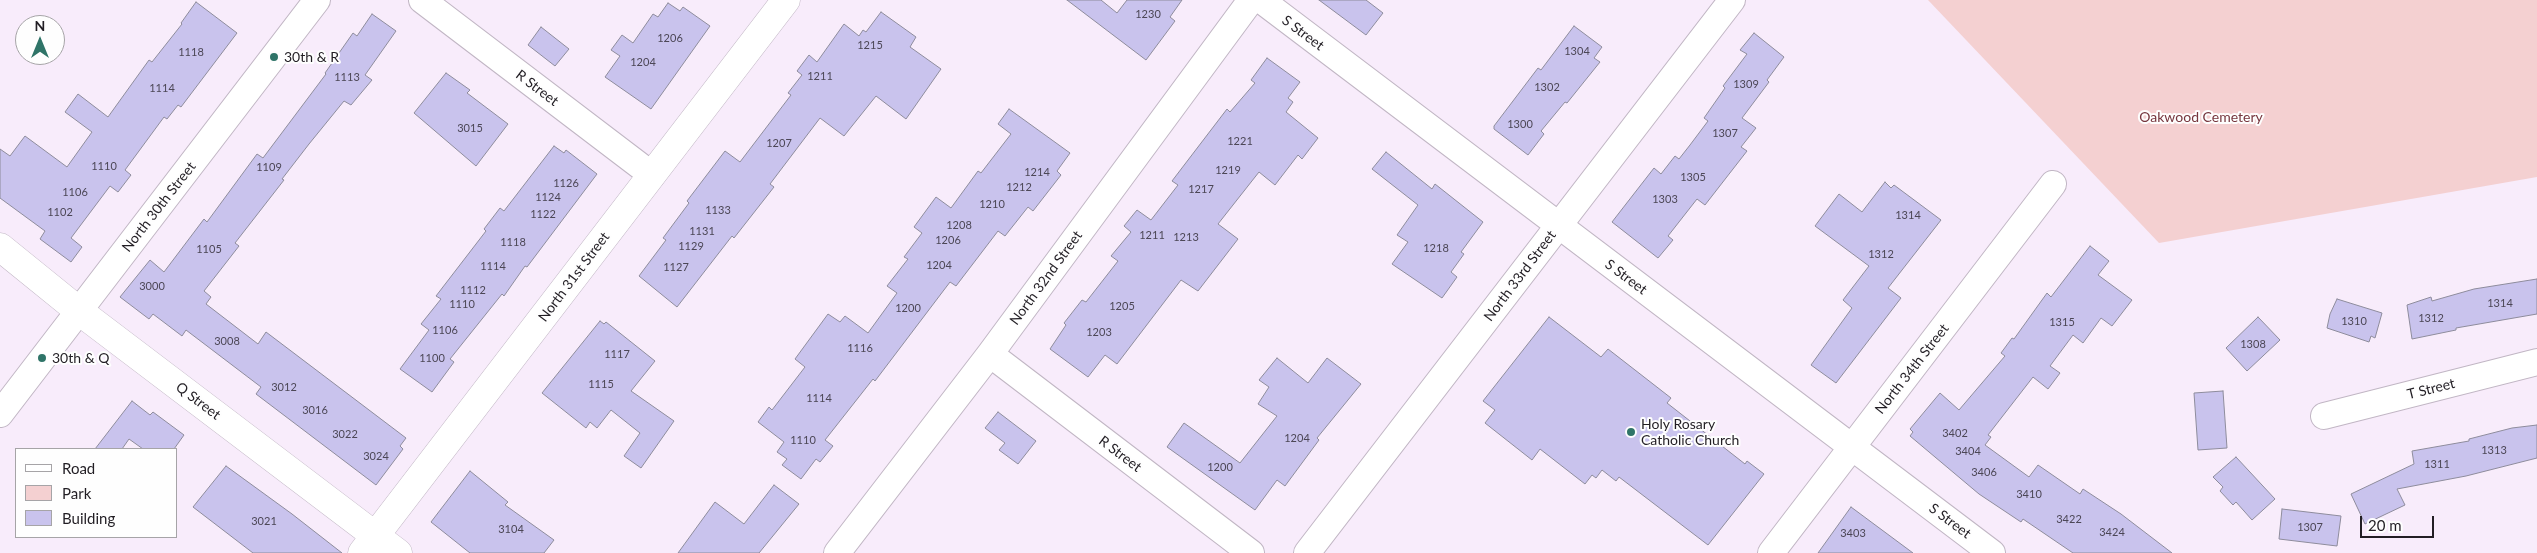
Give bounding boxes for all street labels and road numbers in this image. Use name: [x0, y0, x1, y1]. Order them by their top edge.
street label: S Street: [1279, 12, 1327, 54]
street label: R Street: [512, 66, 562, 110]
street label: North 30th Street: [119, 159, 199, 255]
street label: North 33rd Street: [1480, 227, 1560, 325]
street label: North 32nd Street: [1006, 228, 1086, 328]
street label: North 31st Street: [535, 229, 613, 325]
street label: S Street: [1602, 256, 1650, 298]
street label: North 34th Street: [1872, 321, 1952, 417]
street label: T Street: [2405, 375, 2457, 403]
street label: Q Street: [172, 379, 224, 423]
street label: R Street: [1095, 432, 1145, 476]
street label: S Street: [1926, 500, 1974, 542]

